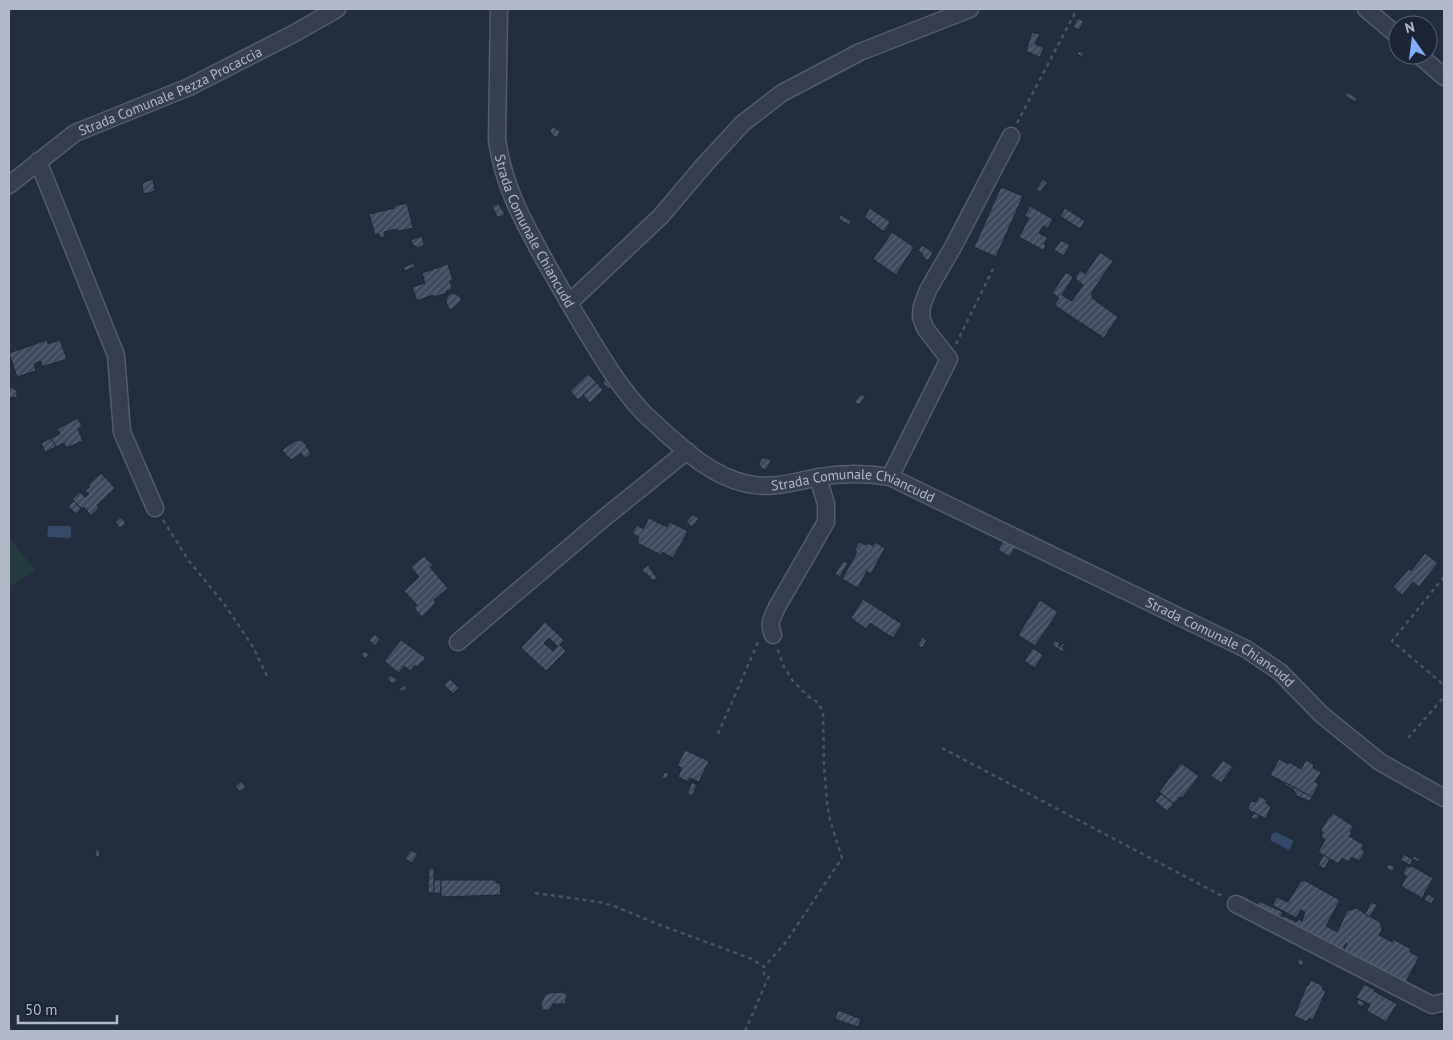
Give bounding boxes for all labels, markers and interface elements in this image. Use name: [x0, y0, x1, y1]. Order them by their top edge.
north arrow: [1388, 15, 1438, 65]
text: N: [1403, 18, 1416, 37]
street label: Strada Comunale Pezza Procaccia: [76, 42, 265, 140]
street label: Strada Comunale Chiancudd: [491, 152, 579, 311]
street label: Strada Comunale Chiancudd: [770, 465, 938, 506]
street label: Strada Comunale Chiancudd: [1143, 593, 1299, 691]
scale bar: [18, 992, 116, 1024]
text: 50 m: [25, 1000, 58, 1019]

